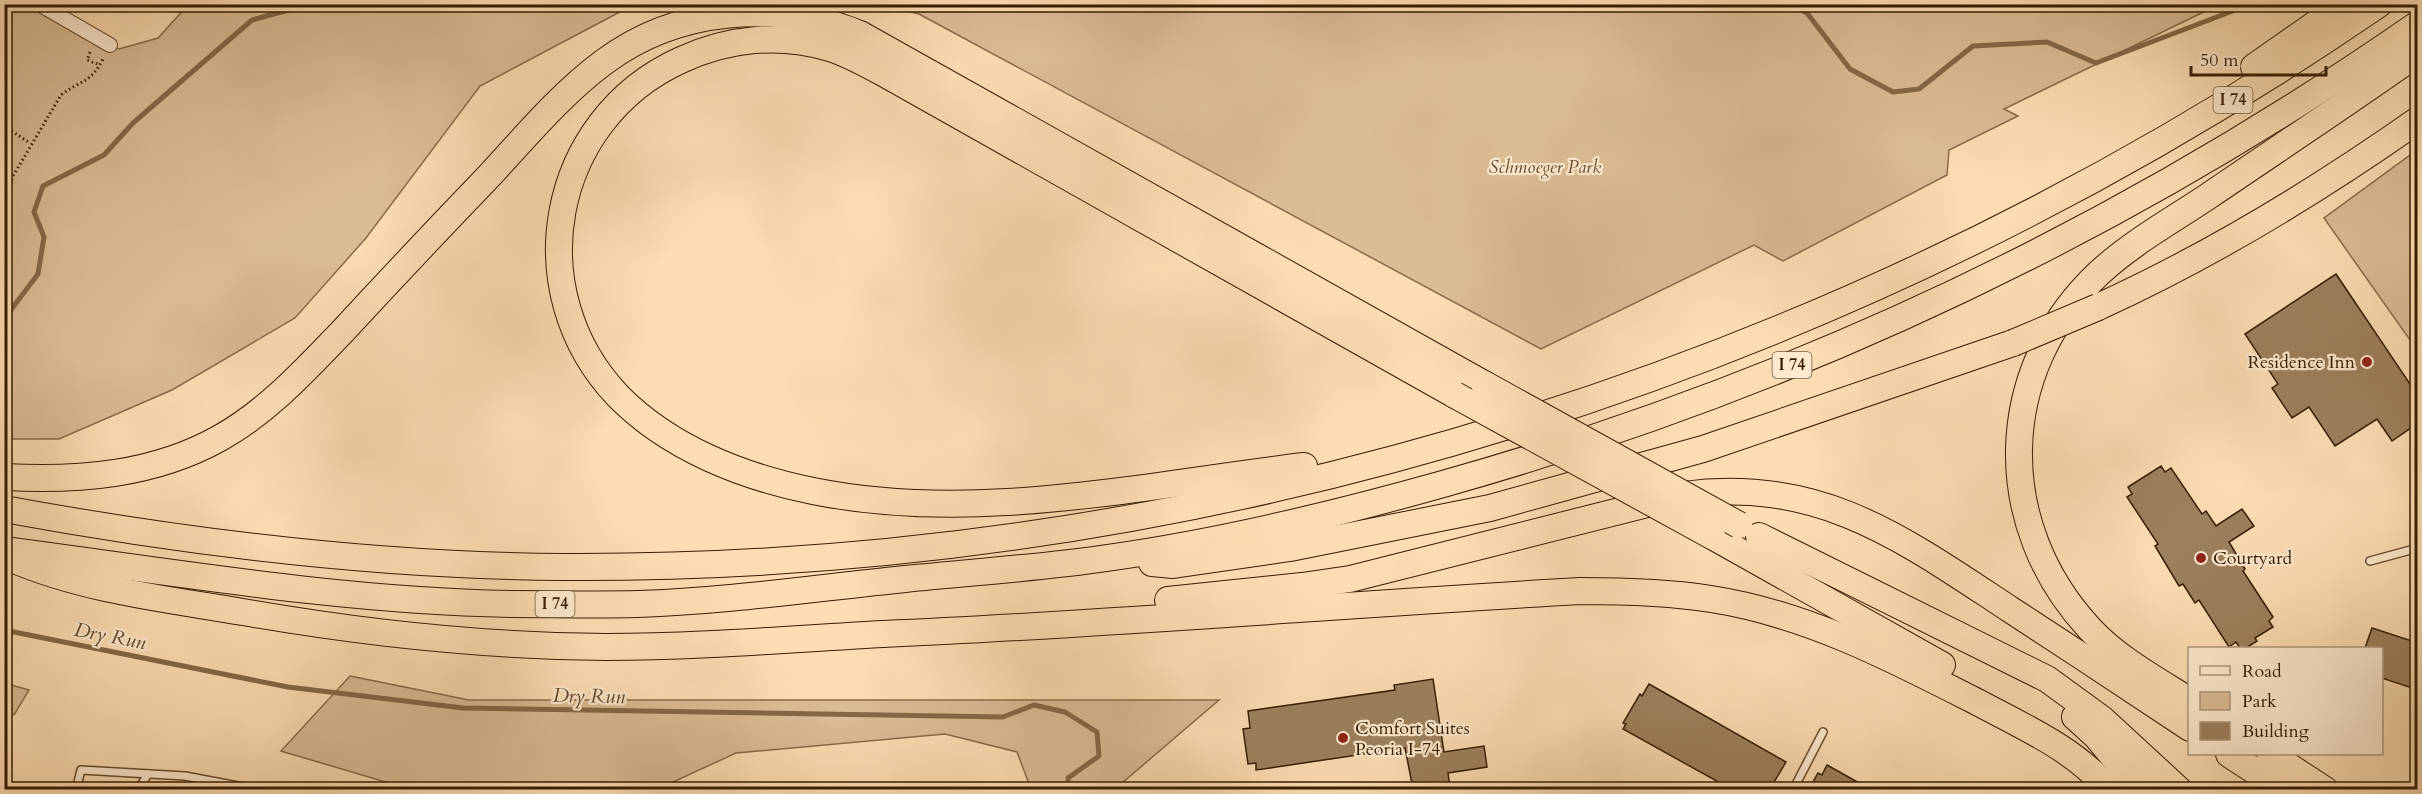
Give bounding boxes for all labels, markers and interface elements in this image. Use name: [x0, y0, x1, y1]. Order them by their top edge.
scale bar: [2191, 39, 2326, 77]
text: 50 m: [2200, 48, 2239, 73]
road number: I 74: [2214, 87, 2252, 113]
park label: Schmoeger Park: [1489, 155, 1601, 180]
place label: Residence Inn: [2247, 350, 2356, 375]
road number: I 74: [1772, 352, 1812, 378]
marker: Residence Inn: [2360, 355, 2374, 369]
place label: Courtyard: [2213, 546, 2292, 571]
marker: Courtyard: [2194, 551, 2208, 565]
road number: I 74: [536, 591, 574, 617]
water label: Dry Run: [72, 616, 148, 656]
legend: [2188, 647, 2383, 755]
text: Road: [2242, 659, 2282, 684]
water label: Dry Run: [553, 682, 626, 710]
text: Park: [2242, 689, 2277, 714]
place label: Comfort Suites Peoria I-74: [1355, 716, 1470, 762]
text: Building: [2242, 719, 2310, 744]
marker: Comfort Suites Peoria I-74: [1336, 731, 1350, 745]

